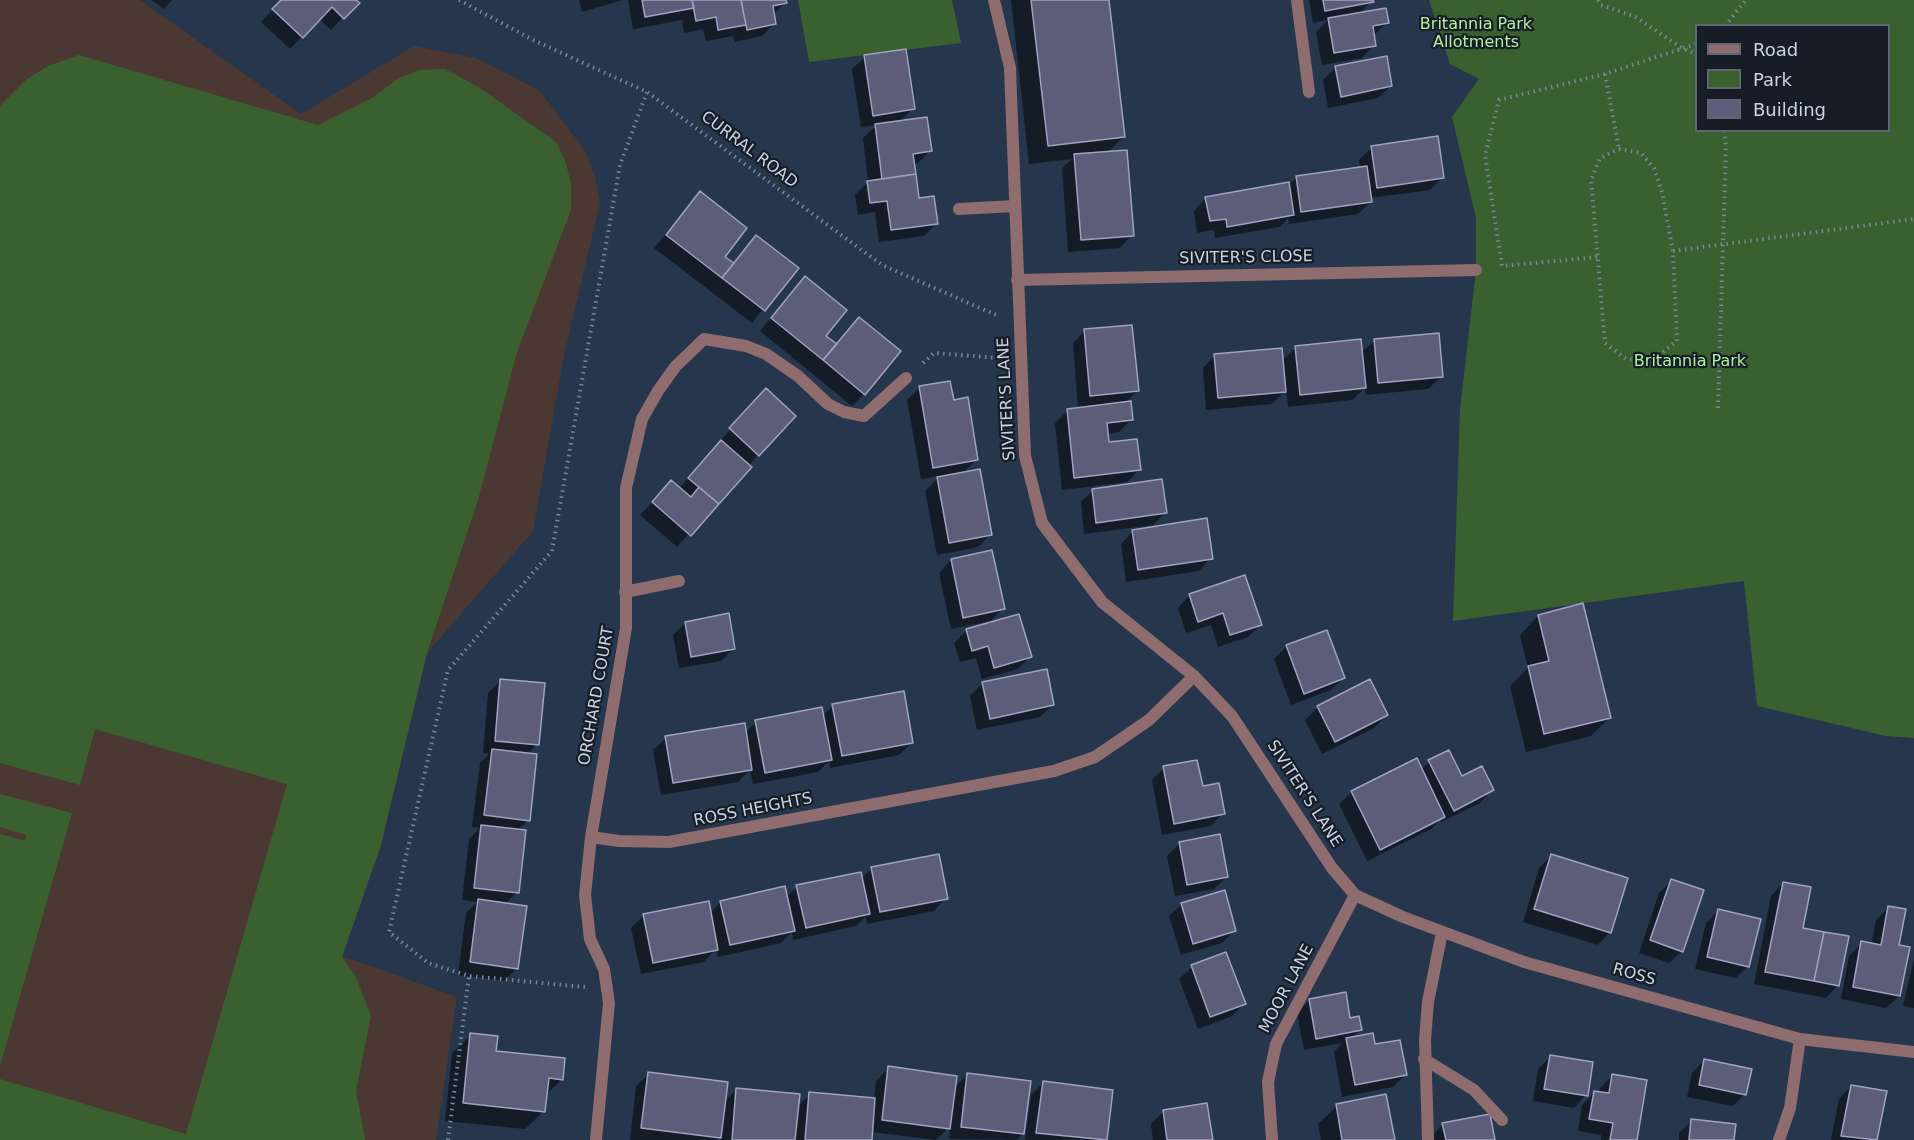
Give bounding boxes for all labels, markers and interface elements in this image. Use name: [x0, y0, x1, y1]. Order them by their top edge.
park label: Britannia Park Allotments: [1420, 15, 1532, 53]
legend: [1695, 24, 1890, 132]
text: Road: [1753, 39, 1798, 60]
text: Park: [1753, 69, 1792, 90]
text: Building: [1753, 99, 1826, 120]
street label: CURRAL ROAD: [697, 107, 801, 193]
street label: SIVITER'S CLOSE: [1179, 247, 1313, 269]
street label: SIVITER'S LANE: [994, 337, 1020, 461]
park label: Britannia Park: [1634, 352, 1746, 372]
street label: ORCHARD COURT: [575, 625, 619, 767]
street label: SIVITER'S LANE: [1262, 737, 1346, 851]
street label: ROSS HEIGHTS: [692, 789, 814, 831]
street label: MOOR LANE: [1256, 941, 1318, 1037]
street label: ROSS: [1610, 960, 1658, 990]

